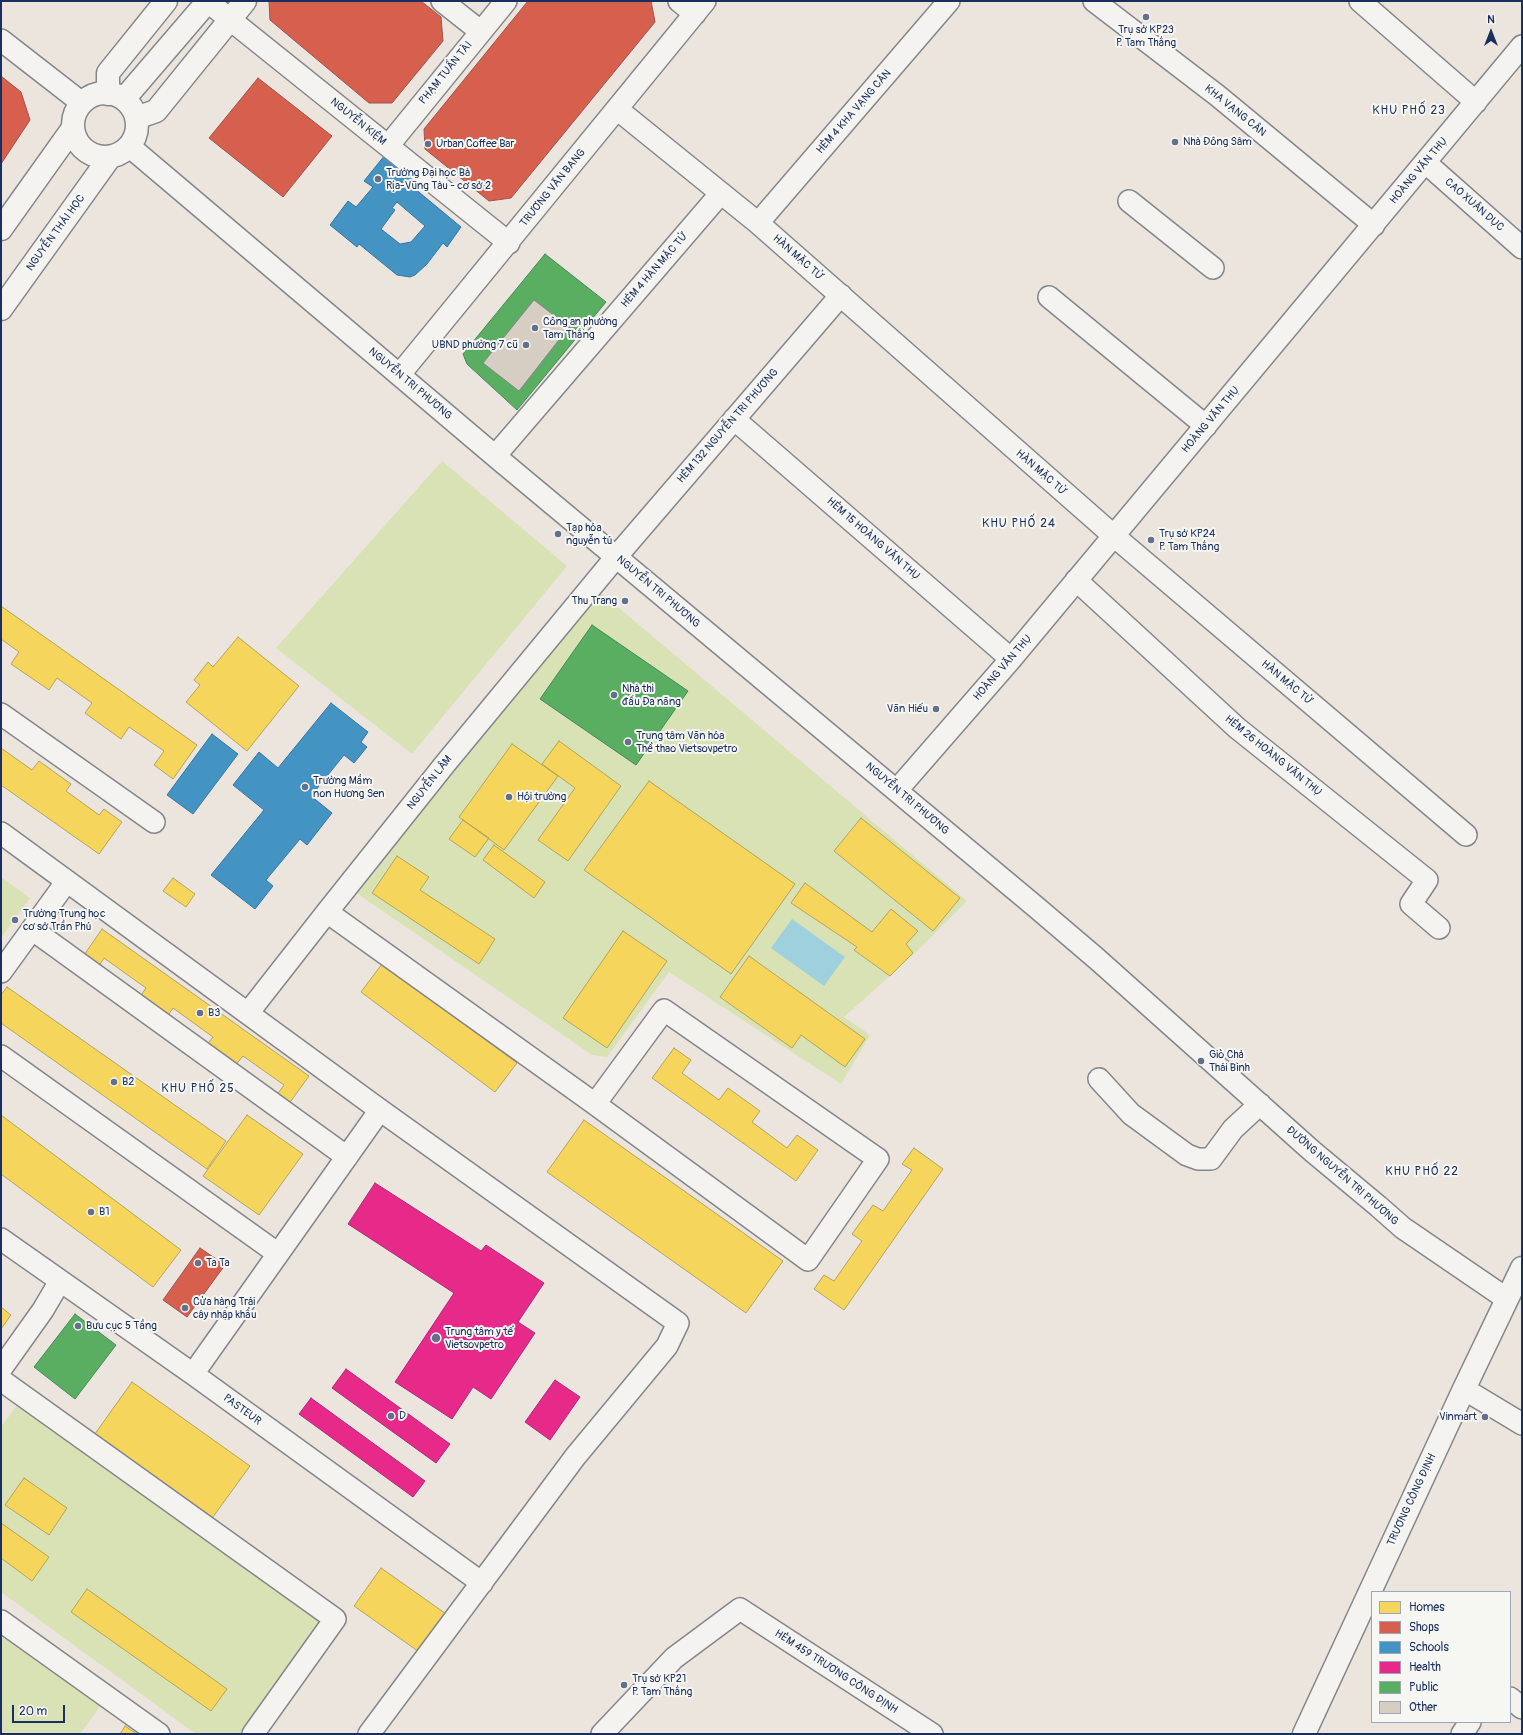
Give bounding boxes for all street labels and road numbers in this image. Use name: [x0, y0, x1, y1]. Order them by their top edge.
street label: PHẠM TUẤN TÀI: [417, 39, 475, 107]
street label: HẺM 4 KHA VẠNG CÂN: [814, 67, 894, 157]
street label: KHA VẠNG CÂN: [1202, 82, 1268, 140]
street label: NGUYỄN KIỆM: [327, 95, 389, 149]
street label: HOÀNG VĂN THỤ: [1387, 135, 1451, 207]
street label: TRƯƠNG VĂN BANG: [518, 146, 588, 230]
street label: CAO XUÂN DỤC: [1442, 176, 1506, 234]
street label: NGUYỄN THÁI HỌC: [24, 192, 88, 274]
street label: HẺM 4 HÀN MẶC TỬ: [619, 229, 691, 311]
street label: HÀN MẶC TỬ: [770, 232, 826, 284]
street label: NGUYỄN TRI PHƯƠNG: [366, 345, 454, 423]
street label: HẺM 132 NGUYỄN TRI PHƯƠNG: [675, 366, 781, 486]
street label: HOÀNG VĂN THỤ: [1179, 384, 1243, 456]
street label: HÀN MẶC TỬ: [1013, 447, 1069, 499]
street label: HẺM 15 HOÀNG VĂN THỤ: [824, 495, 922, 583]
street label: NGUYỄN TRI PHƯƠNG: [614, 553, 702, 631]
street label: HOÀNG VĂN THỤ: [971, 632, 1035, 704]
street label: HÀN MẶC TỬ: [1258, 657, 1316, 709]
street label: HẺM 26 HOÀNG VĂN THỤ: [1222, 713, 1324, 799]
street label: NGUYỄN LÂM: [405, 753, 455, 813]
street label: NGUYỄN TRI PHƯƠNG: [863, 760, 951, 838]
street label: ĐƯỜNG NGUYỄN TRI PHƯƠNG: [1283, 1124, 1401, 1228]
street label: PASTEUR: [220, 1392, 264, 1428]
street label: TRƯƠNG CÔNG ĐỊNH: [1385, 1452, 1439, 1548]
street label: HẺM 459 TRƯƠNG CÔNG ĐỊNH: [772, 1627, 900, 1717]

